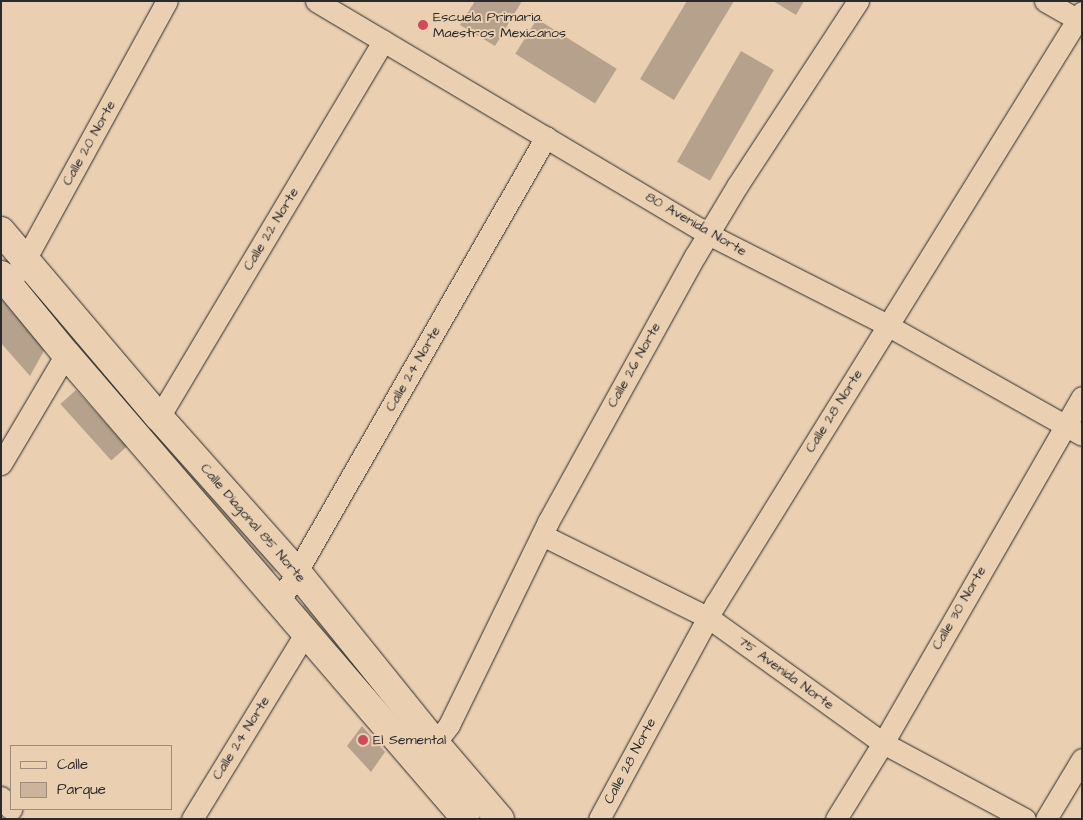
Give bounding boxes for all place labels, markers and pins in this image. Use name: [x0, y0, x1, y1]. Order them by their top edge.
place label: Escuela Primaria. Maestros Mexicanos: [433, 9, 566, 41]
marker: Escuela Primaria. Maestros Mexicanos: [417, 19, 429, 31]
place label: El Semental: [373, 732, 446, 748]
marker: El Semental: [357, 734, 369, 746]

